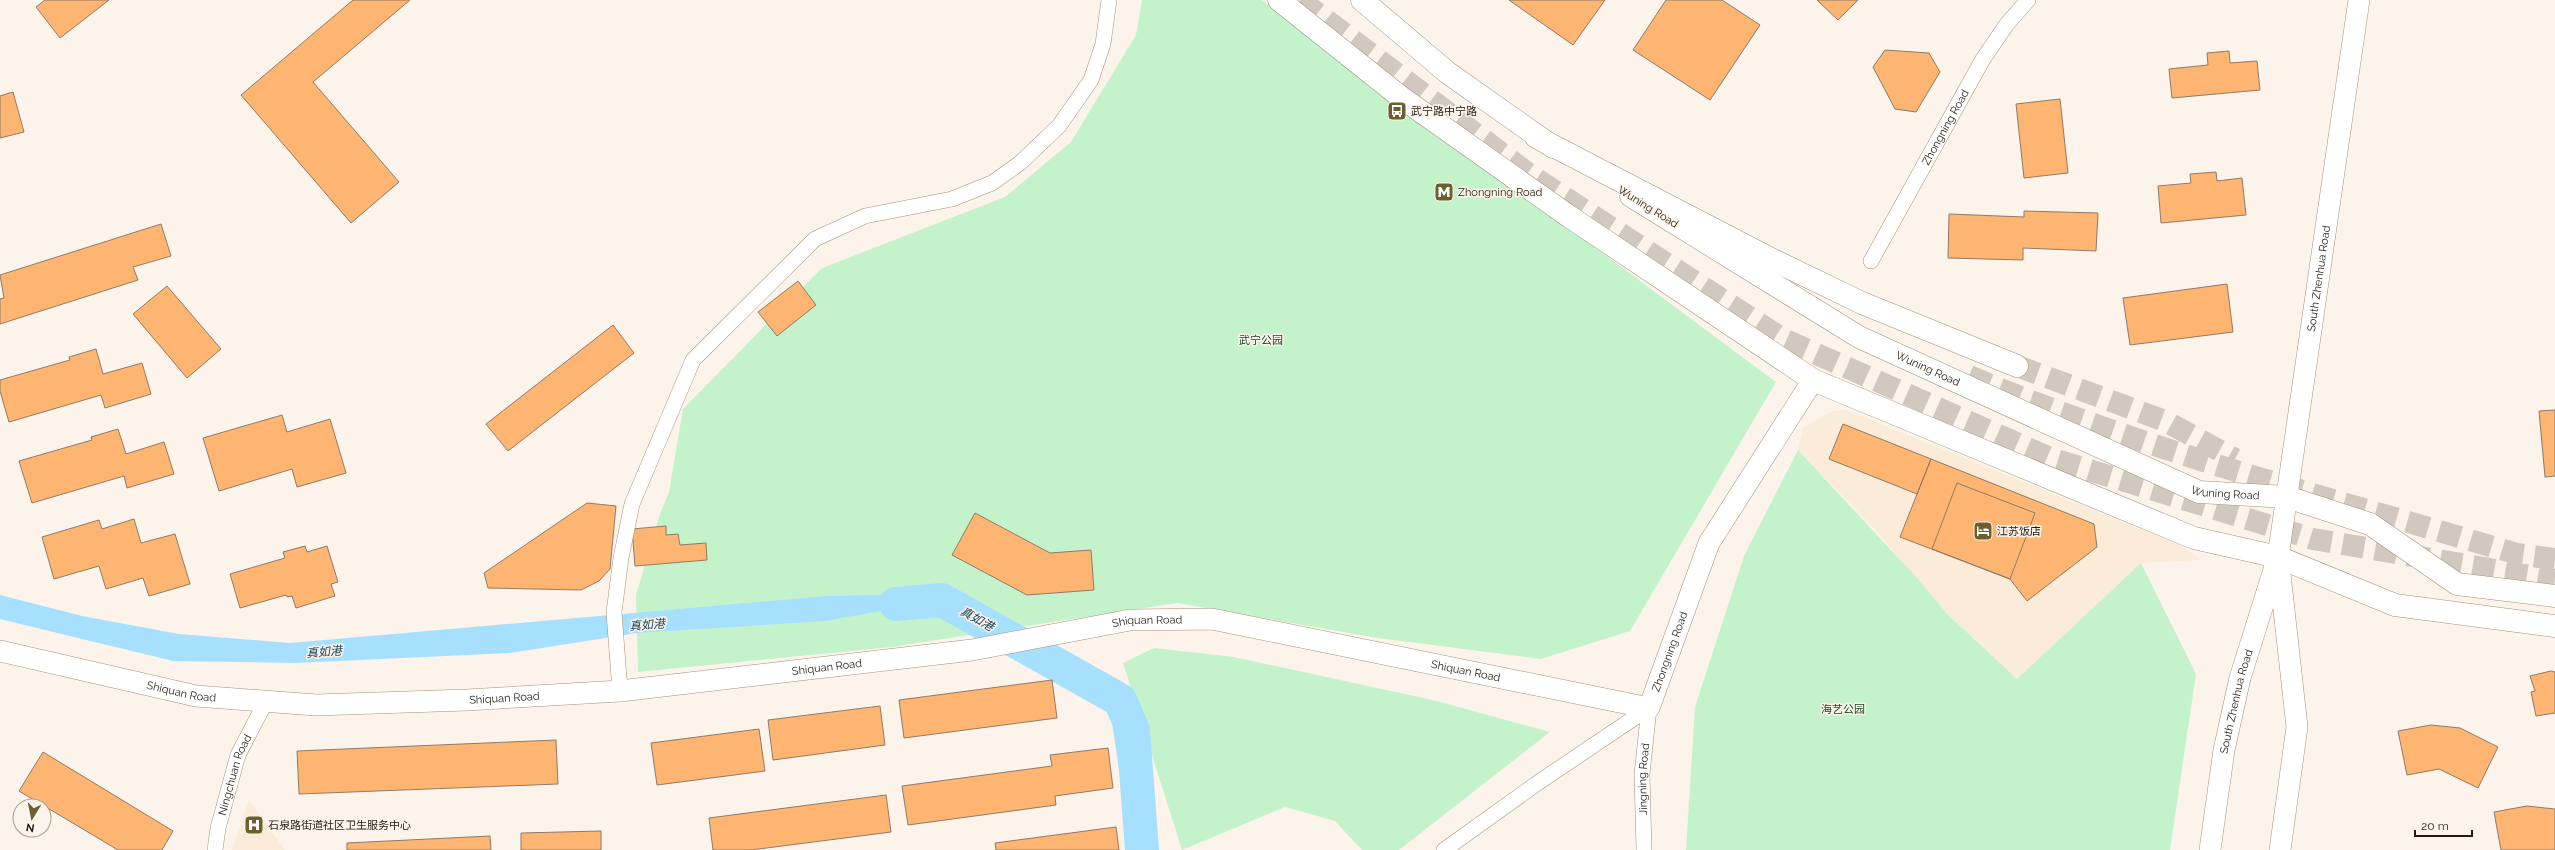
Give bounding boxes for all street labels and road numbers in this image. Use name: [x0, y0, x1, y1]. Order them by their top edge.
street label: Zhongning Road: [1919, 87, 1971, 167]
street label: Wuning Road: [1615, 183, 1681, 231]
street label: South Zhenhua Road: [2304, 224, 2333, 332]
street label: Wuning Road: [1894, 348, 1962, 389]
street label: Wuning Road: [2189, 483, 2260, 502]
street label: Zhongning Road: [1649, 610, 1690, 693]
street label: Shiquan Road: [1111, 613, 1182, 630]
street label: South Zhenhua Road: [2217, 647, 2255, 754]
street label: Shiquan Road: [791, 656, 863, 677]
street label: Shiquan Road: [1430, 657, 1502, 684]
street label: Shiquan Road: [145, 678, 217, 704]
street label: Shiquan Road: [469, 689, 540, 706]
street label: Ningchuan Road: [215, 732, 254, 817]
street label: Jingning Road: [1635, 742, 1652, 815]

